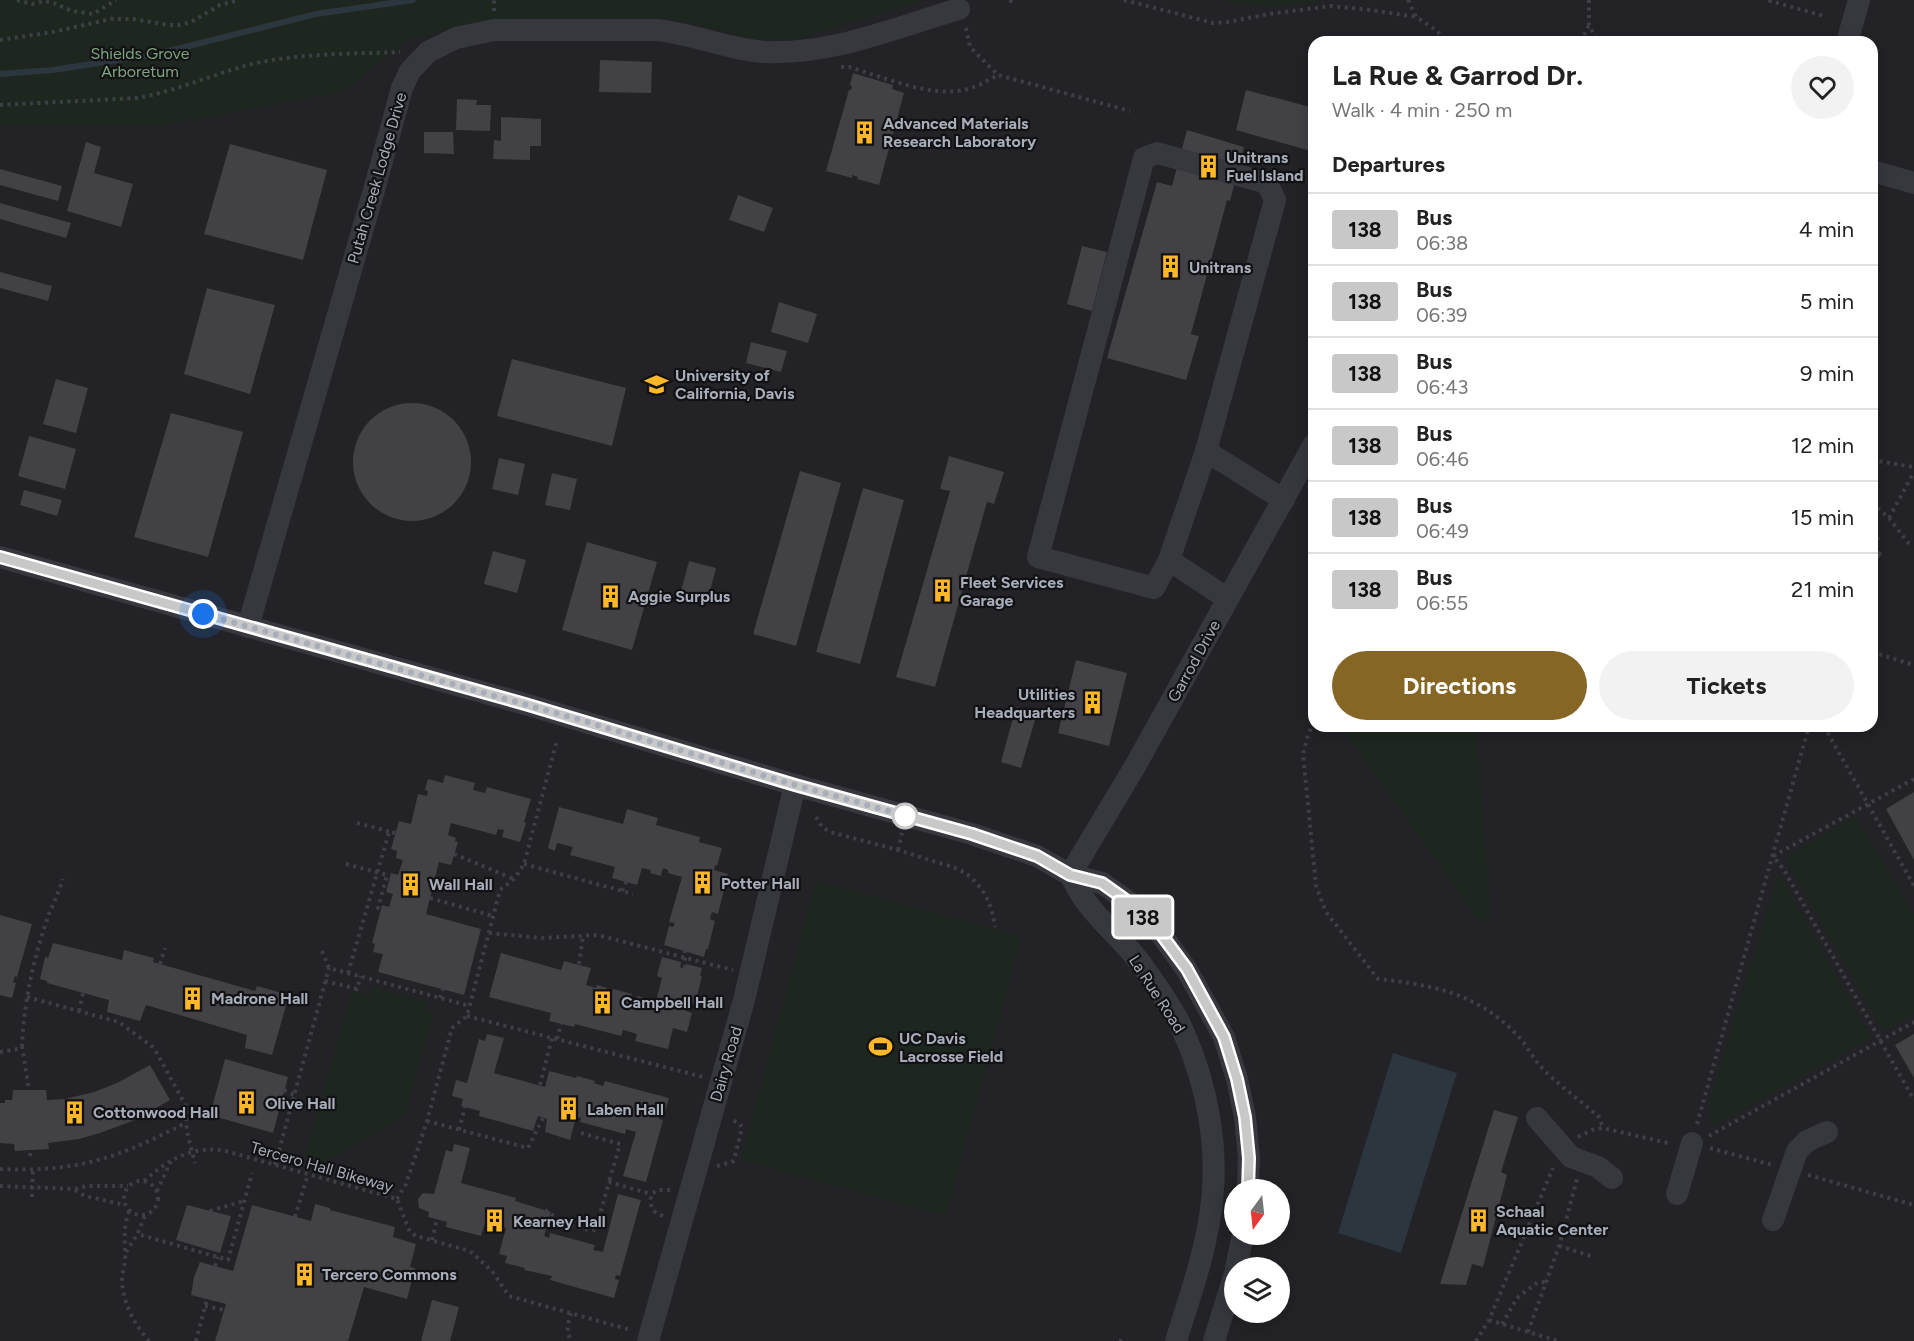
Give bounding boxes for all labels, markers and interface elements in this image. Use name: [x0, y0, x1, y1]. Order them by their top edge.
park label: Shields Grove Arboretum: [90, 44, 190, 81]
button: heart: [1791, 56, 1854, 119]
text: La Rue & Garrod Dr.: [1332, 58, 1583, 92]
street label: Putah Creek Lodge Drive: [343, 90, 411, 266]
text: Walk · 4 min · 250 m: [1332, 98, 1512, 122]
place label: Advanced Materials Research Laboratory: [883, 114, 1037, 151]
building icon: Advanced Materials Research Laboratory: [852, 119, 878, 145]
place label: Unitrans Fuel Island: [1226, 148, 1304, 185]
text: Departures: [1332, 151, 1445, 178]
building icon: Unitrans Fuel Island: [1195, 153, 1221, 179]
text: Bus: [1416, 204, 1452, 231]
text: 4 min: [1799, 216, 1854, 243]
text: 138: [1348, 217, 1382, 242]
text: 06:38: [1416, 231, 1468, 255]
building icon: Unitrans: [1158, 254, 1184, 280]
place label: Unitrans: [1189, 258, 1252, 277]
text: Bus: [1416, 276, 1452, 303]
text: 5 min: [1800, 288, 1854, 315]
text: 138: [1348, 289, 1382, 314]
text: 06:39: [1416, 303, 1467, 327]
text: Bus: [1416, 348, 1452, 375]
text: 9 min: [1800, 360, 1854, 387]
text: 138: [1348, 361, 1382, 386]
place label: University of California, Davis: [675, 366, 795, 403]
school or university icon: University of California, Davis: [644, 371, 670, 397]
text: 06:43: [1416, 375, 1469, 399]
text: Bus: [1416, 420, 1452, 447]
text: 12 min: [1791, 432, 1854, 459]
text: 138: [1348, 433, 1382, 458]
text: 06:46: [1416, 447, 1469, 471]
text: Bus: [1416, 492, 1452, 519]
text: 15 min: [1791, 504, 1854, 531]
text: 138: [1348, 505, 1382, 530]
text: 06:49: [1416, 519, 1469, 543]
text: Bus: [1416, 564, 1452, 591]
place label: Fleet Services Garage: [960, 573, 1064, 610]
text: 21 min: [1791, 576, 1854, 603]
text: 138: [1348, 577, 1382, 602]
building icon: Fleet Services Garage: [929, 578, 955, 604]
building icon: Aggie Surplus: [597, 583, 623, 609]
place label: Aggie Surplus: [628, 587, 731, 606]
text: 06:55: [1416, 591, 1468, 615]
your location: [188, 599, 218, 629]
street label: Garrod Drive: [1164, 616, 1224, 705]
button: Directions: [1332, 651, 1587, 720]
button: Tickets: [1599, 651, 1854, 720]
place label: Utilities Headquarters: [974, 685, 1076, 722]
building icon: Utilities Headquarters: [1080, 690, 1106, 716]
unlabelled marker: [892, 803, 918, 829]
building icon: Potter Hall: [690, 870, 716, 896]
building icon: Wall Hall: [398, 871, 424, 897]
place label: Potter Hall: [721, 874, 800, 893]
place label: Wall Hall: [429, 875, 493, 894]
line badge: 138: [1108, 898, 1178, 936]
text: 138: [1126, 905, 1160, 930]
street label: La Rue Road: [1125, 952, 1189, 1036]
building icon: Madrone Hall: [180, 985, 206, 1011]
place label: Madrone Hall: [211, 989, 308, 1008]
building icon: Campbell Hall: [590, 989, 616, 1015]
place label: Campbell Hall: [621, 993, 723, 1012]
street label: Dairy Road: [706, 1024, 746, 1104]
place label: UC Davis Lacrosse Field: [899, 1029, 1003, 1066]
sports icon: UC Davis Lacrosse Field: [868, 1034, 894, 1060]
building icon: Olive Hall: [234, 1090, 260, 1116]
place label: Olive Hall: [265, 1094, 335, 1113]
building icon: Laben Hall: [556, 1096, 582, 1122]
building icon: Cottonwood Hall: [62, 1099, 88, 1125]
place label: Laben Hall: [587, 1100, 664, 1119]
place label: Cottonwood Hall: [93, 1103, 218, 1122]
street label: Tercero Hall Bikeway: [248, 1138, 396, 1197]
north arrow: [1224, 1179, 1290, 1245]
map controls: [1224, 1179, 1290, 1323]
place label: Schaal Aquatic Center: [1496, 1202, 1608, 1239]
building icon: Schaal Aquatic Center: [1465, 1207, 1491, 1233]
building icon: Kearney Hall: [482, 1208, 508, 1234]
place label: Kearney Hall: [513, 1212, 606, 1231]
button: layers: [1224, 1257, 1290, 1323]
building icon: Tercero Commons: [291, 1261, 317, 1287]
place label: Tercero Commons: [322, 1265, 457, 1284]

